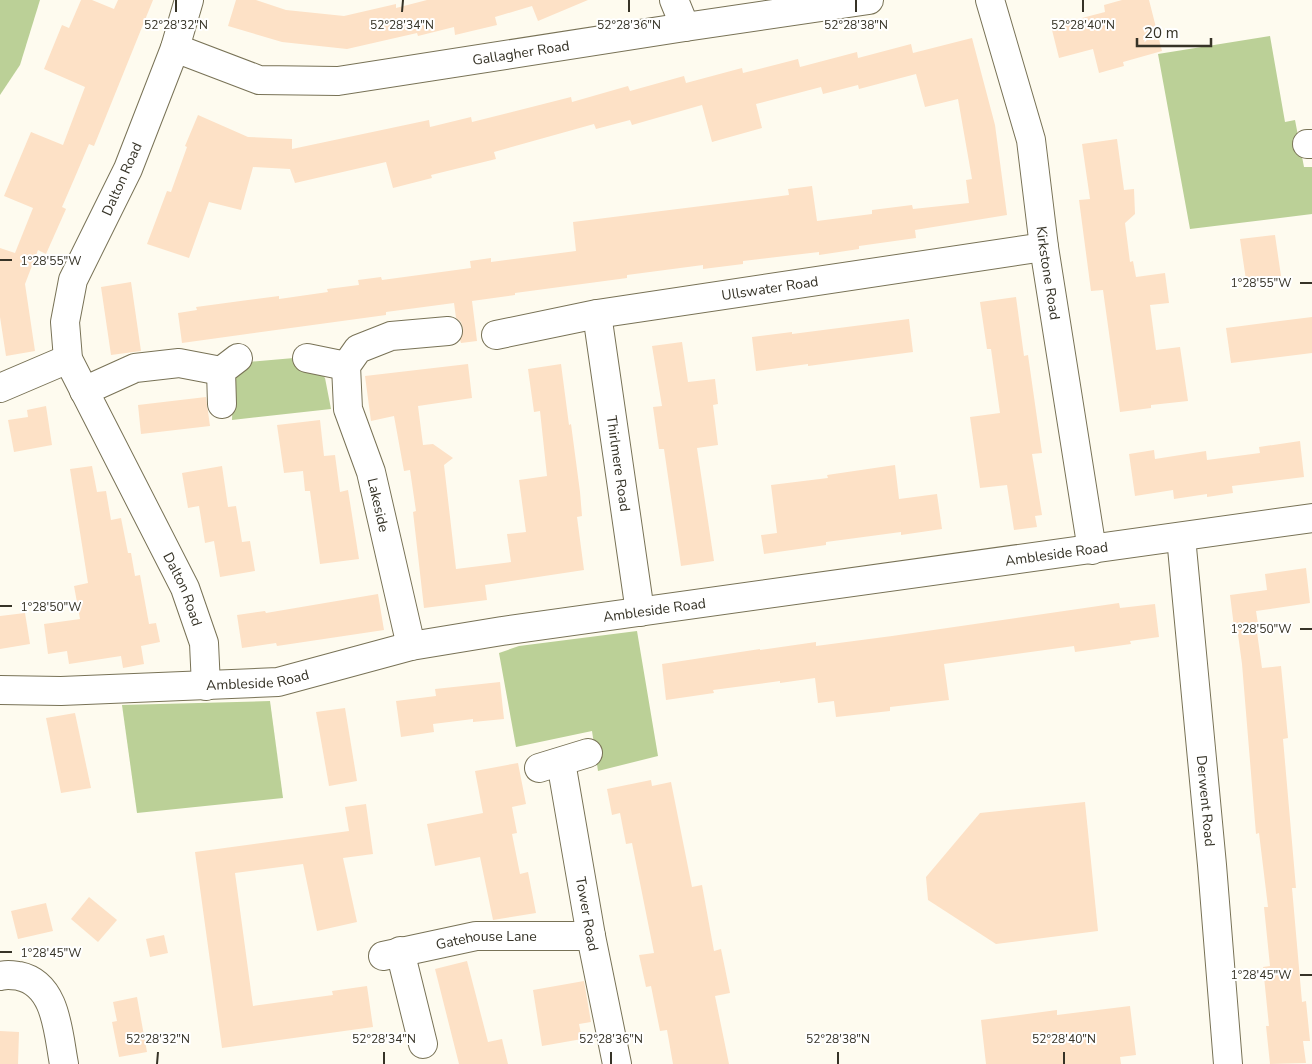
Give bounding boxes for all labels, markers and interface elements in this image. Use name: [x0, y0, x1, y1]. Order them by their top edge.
scale bar: [1137, 15, 1211, 47]
text: 52°28'32"N: [144, 17, 208, 33]
text: 52°28'34"N: [370, 17, 434, 33]
text: 52°28'36"N: [597, 17, 661, 33]
text: 52°28'38"N: [824, 17, 888, 33]
text: 52°28'40"N: [1051, 17, 1115, 33]
text: 20 m: [1144, 23, 1179, 43]
street label: Gallagher Road: [471, 36, 571, 69]
street label: Dalton Road: [97, 139, 147, 219]
street label: Kirkstone Road: [1032, 225, 1065, 321]
text: 1°28'55"W: [20, 253, 82, 269]
street label: Ullswater Road: [720, 271, 820, 305]
text: 1°28'55"W: [1230, 275, 1292, 291]
street label: Thirlmere Road: [602, 414, 635, 513]
street label: Lakeside: [363, 476, 393, 534]
street label: Ambleside Road: [1004, 537, 1109, 570]
street label: Dalton Road: [159, 549, 207, 629]
street label: Ambleside Road: [602, 593, 707, 626]
text: 1°28'50"W: [20, 599, 82, 615]
text: 1°28'50"W: [1230, 621, 1292, 637]
street label: Ambleside Road: [206, 665, 311, 694]
street label: Derwent Road: [1192, 754, 1220, 847]
street label: Tower Road: [571, 875, 603, 953]
street label: Gatehouse Lane: [434, 927, 537, 954]
text: 1°28'45"W: [20, 945, 82, 961]
text: 1°28'45"W: [1230, 967, 1292, 983]
text: 52°28'32"N: [126, 1031, 190, 1047]
text: 52°28'34"N: [352, 1031, 416, 1047]
text: 52°28'36"N: [579, 1031, 643, 1047]
text: 52°28'38"N: [806, 1031, 870, 1047]
text: 52°28'40"N: [1032, 1031, 1096, 1047]

